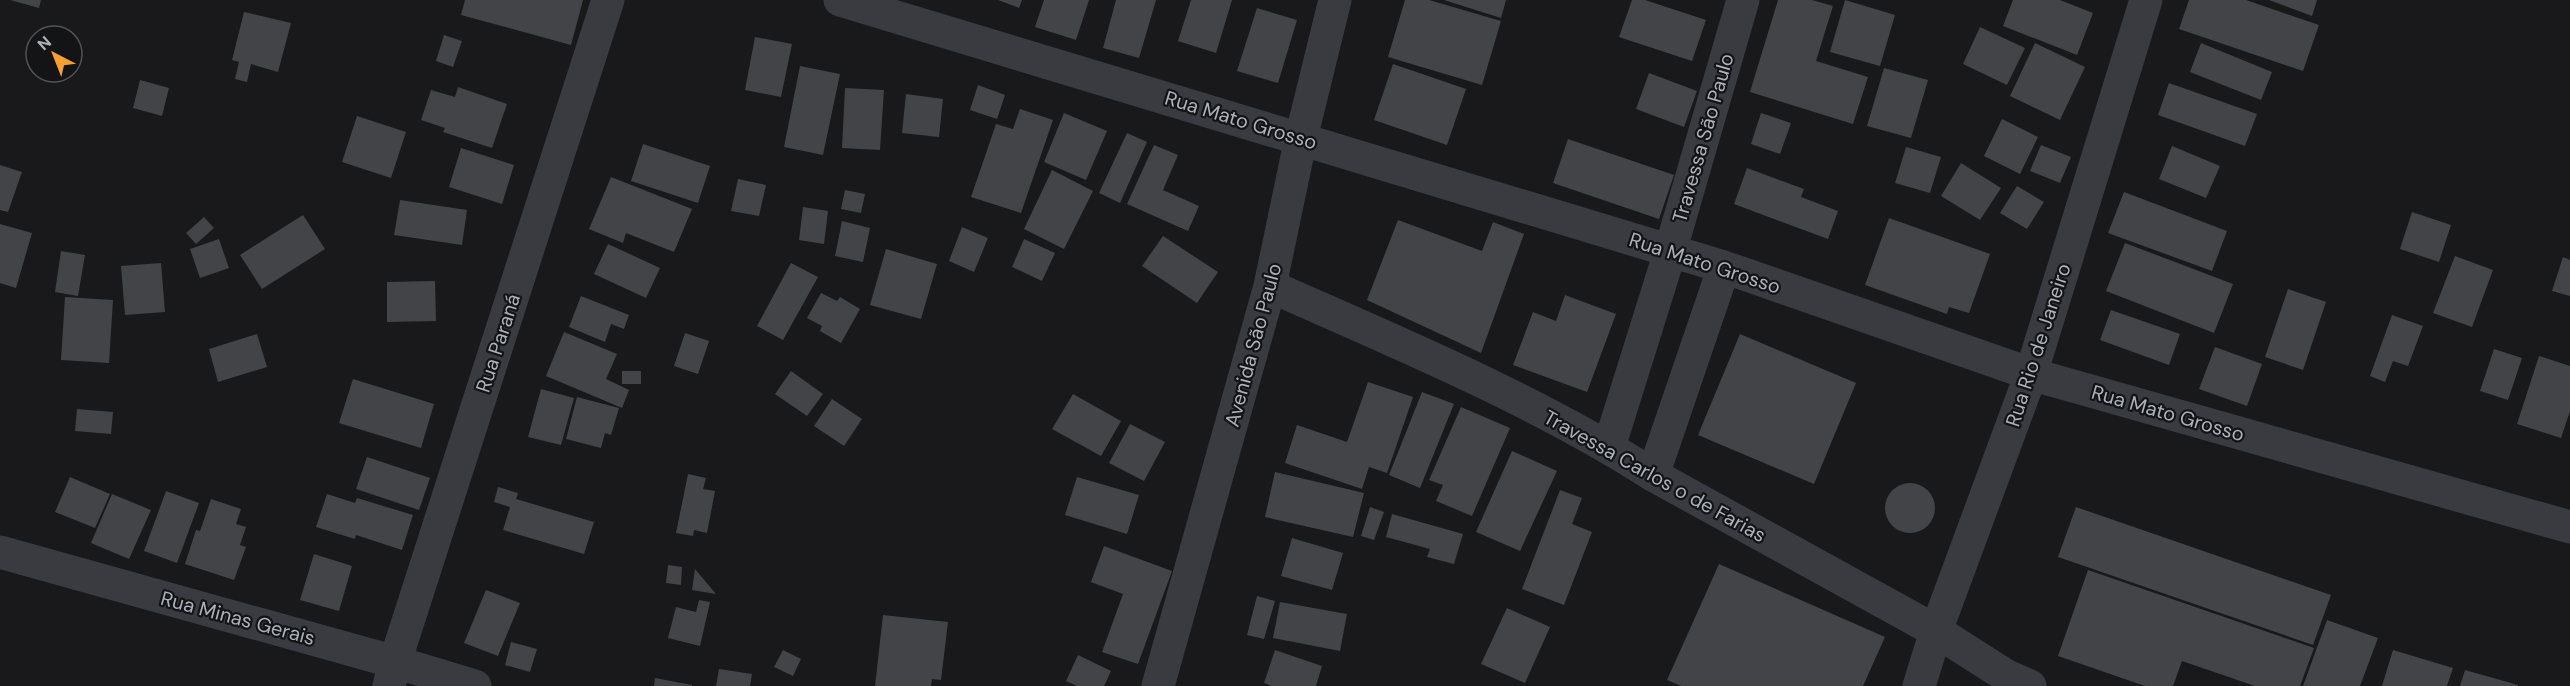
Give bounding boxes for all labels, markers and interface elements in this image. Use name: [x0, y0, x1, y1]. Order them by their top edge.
north arrow: [24, 24, 84, 84]
text: N: [33, 32, 56, 55]
street label: Travessa São Paulo: [1666, 50, 1740, 226]
street label: Rua Mato Grosso: [1162, 85, 1320, 155]
street label: Rua Mato Grosso: [1626, 226, 1784, 300]
street label: Avenida São Paulo: [1219, 260, 1287, 430]
street label: Rua Rio de Janeiro: [1999, 260, 2077, 430]
street label: Rua Paraná: [470, 290, 526, 396]
street label: Rua Mato Grosso: [2089, 379, 2247, 447]
street label: Travessa Carlos o de Farias: [1539, 404, 1771, 548]
street label: Rua Minas Gerais: [158, 585, 318, 651]

